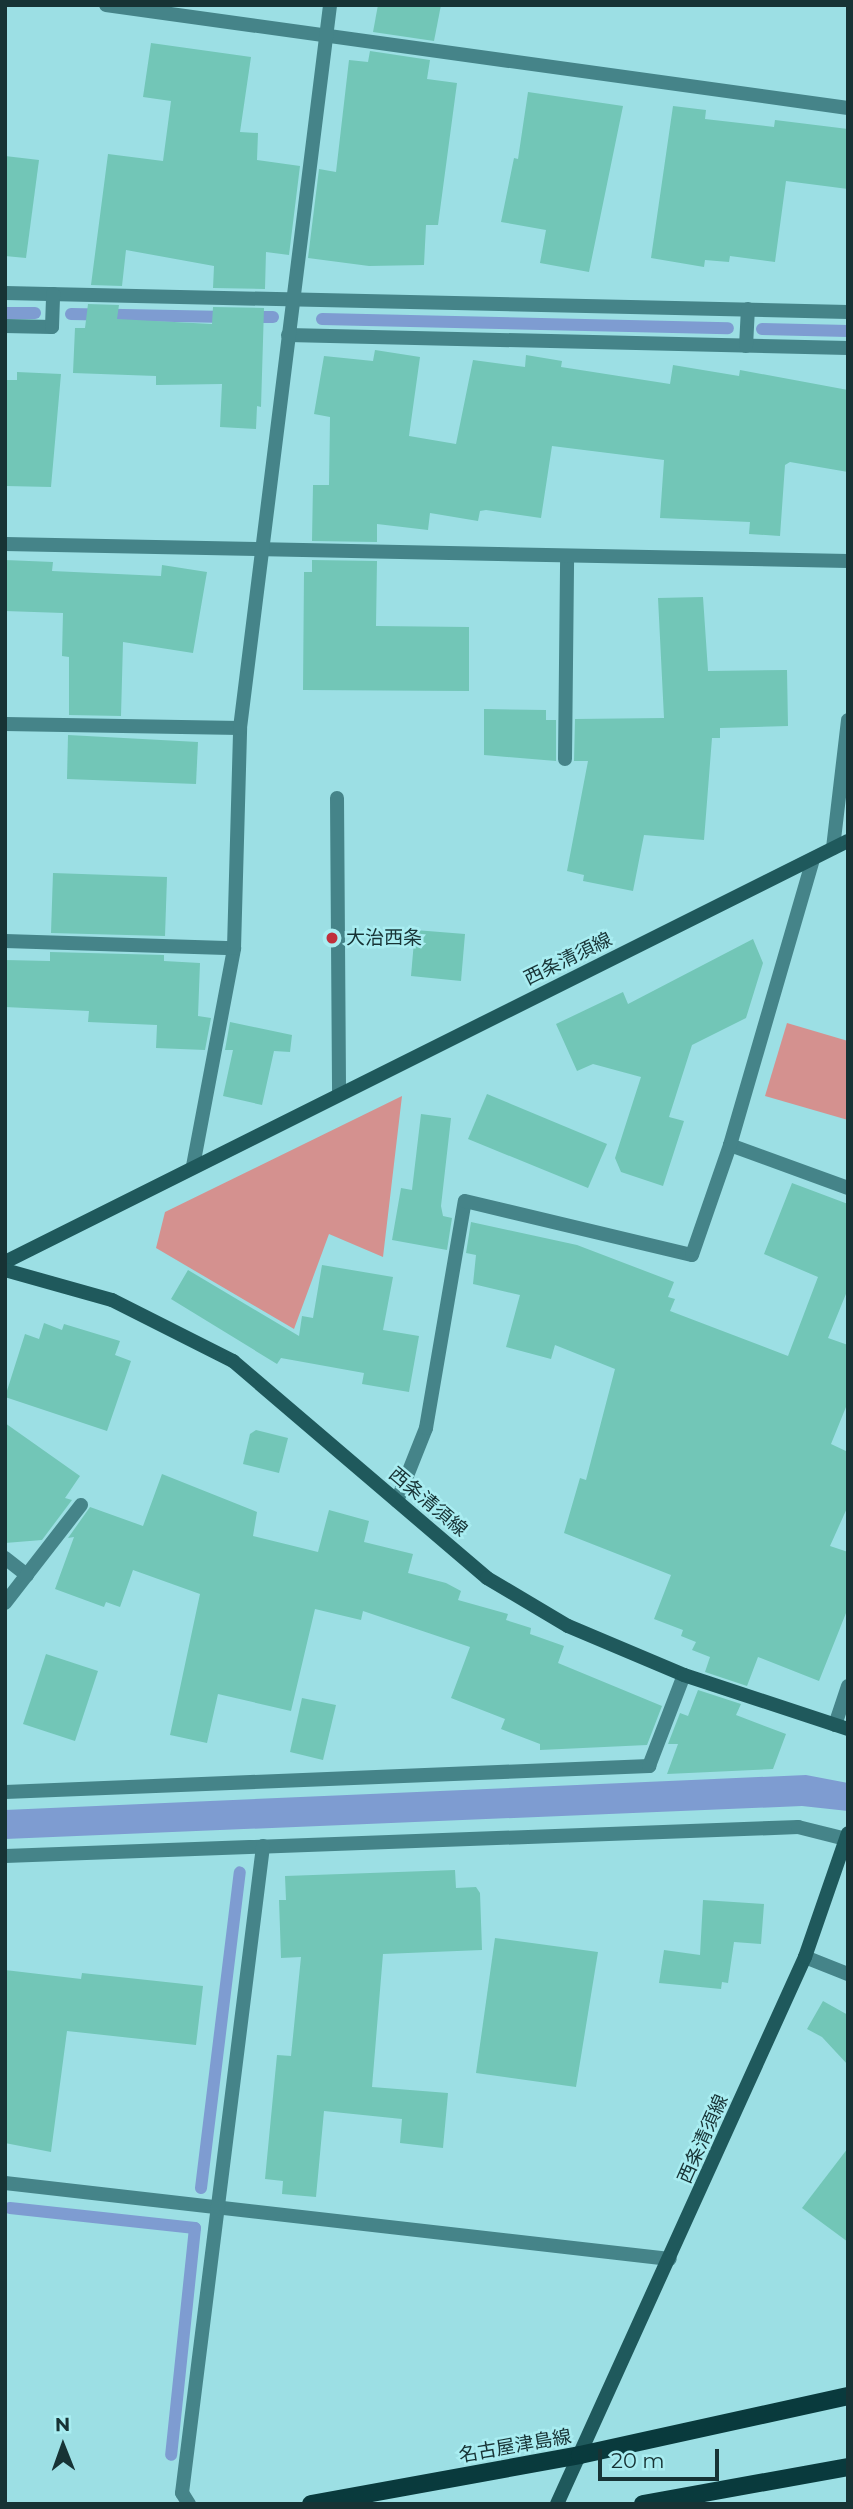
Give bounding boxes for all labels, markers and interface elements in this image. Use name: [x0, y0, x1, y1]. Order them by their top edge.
place label: 大治西条: [346, 927, 422, 949]
street label: 西条清須線: [520, 928, 616, 990]
marker: 大治西条: [324, 930, 340, 946]
street label: 西条清須線: [384, 1463, 472, 1541]
street label: 西条清須線: [673, 2091, 733, 2187]
north arrow: [28, 2411, 98, 2481]
text: N: [55, 2413, 70, 2436]
street label: 名古屋津島線: [457, 2425, 573, 2467]
scale bar: [601, 2436, 722, 2480]
text: 20 m: [611, 2448, 665, 2473]

